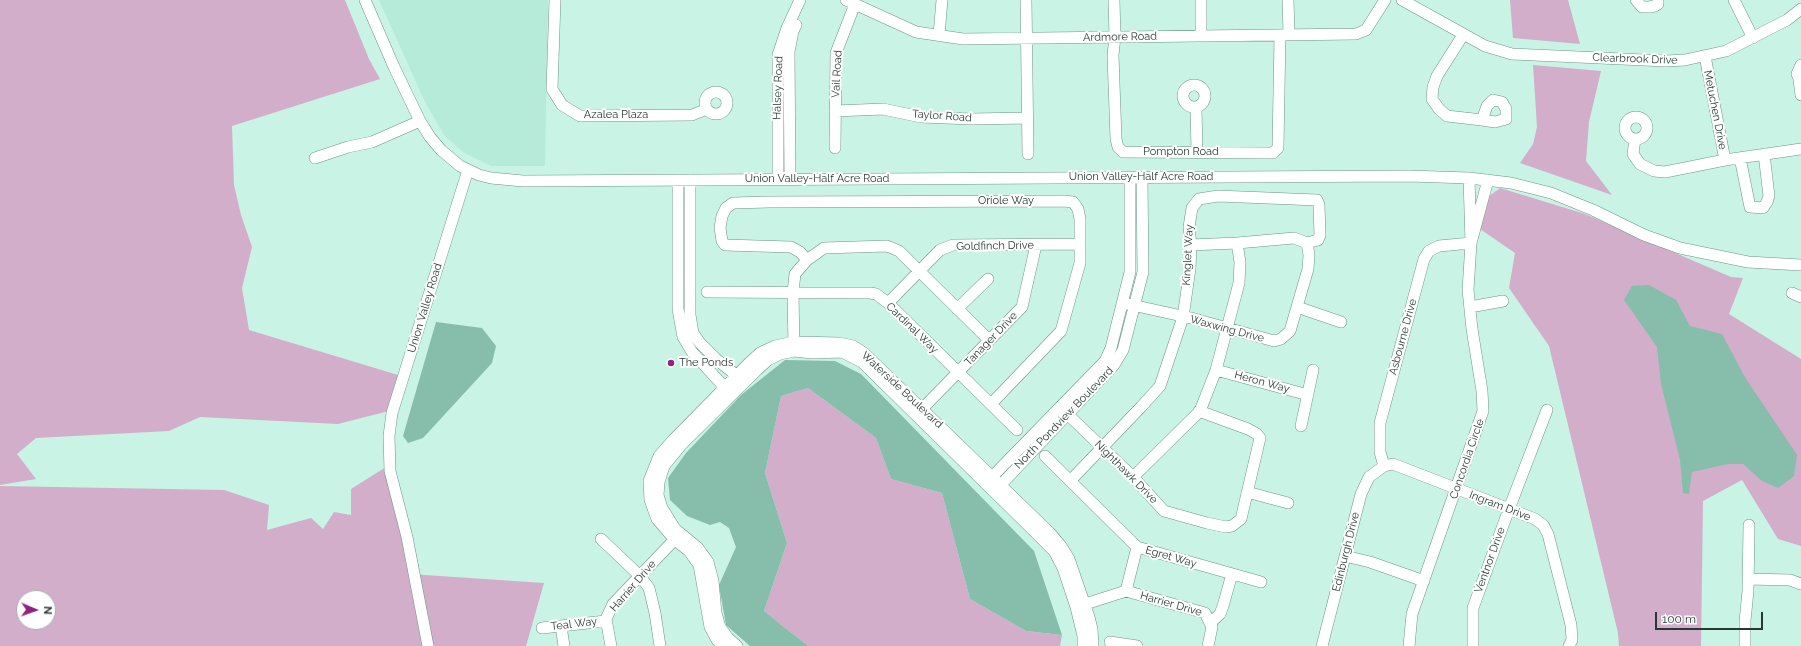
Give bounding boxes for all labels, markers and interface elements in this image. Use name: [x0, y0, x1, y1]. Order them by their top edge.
street label: Ardmore Road: [1083, 30, 1157, 44]
street label: Vail Road: [829, 50, 845, 98]
street label: Clearbrook Drive: [1592, 51, 1678, 67]
street label: Halsey Road: [770, 56, 786, 120]
street label: Metuchen Drive: [1701, 69, 1729, 151]
street label: Taylor Road: [912, 107, 972, 125]
street label: Azalea Plaza: [584, 108, 648, 122]
street label: Pompton Road: [1143, 145, 1219, 159]
street label: Union Valley-Half Acre Road: [1069, 170, 1213, 184]
street label: Union Valley-Half Acre Road: [745, 172, 889, 186]
street label: Oriole Way: [978, 194, 1034, 208]
street label: Kinglet Way: [1180, 224, 1196, 286]
street label: Goldfinch Drive: [956, 239, 1034, 253]
street label: Union Valley Road: [405, 262, 445, 354]
street label: Asbourne Drive: [1386, 297, 1420, 377]
street label: Cardinal Way: [883, 300, 941, 356]
street label: Tanager Drive: [962, 309, 1020, 369]
street label: Waxwing Drive: [1189, 313, 1265, 345]
street label: Waterside Boulevard: [859, 349, 945, 431]
place label: The Ponds: [679, 356, 733, 370]
marker: The Ponds: [666, 358, 676, 368]
street label: North Pondview Boulevard: [1012, 364, 1116, 472]
street label: Heron Way: [1233, 368, 1291, 396]
street label: Concordia Circle: [1447, 417, 1487, 501]
street label: Nighthawk Drive: [1092, 438, 1160, 506]
street label: Ingram Drive: [1467, 488, 1533, 524]
street label: Edinburgh Drive: [1330, 511, 1362, 593]
street label: Ventnor Drive: [1472, 525, 1508, 595]
street label: Egret Way: [1144, 543, 1198, 571]
street label: Harrier Drive: [607, 558, 659, 614]
street label: Harrier Drive: [1139, 589, 1203, 619]
north arrow: [16, 590, 56, 630]
scale bar: [1657, 604, 1765, 630]
text: N: [41, 606, 54, 615]
text: 100 m: [1662, 612, 1696, 626]
street label: Teal Way: [550, 615, 598, 633]

